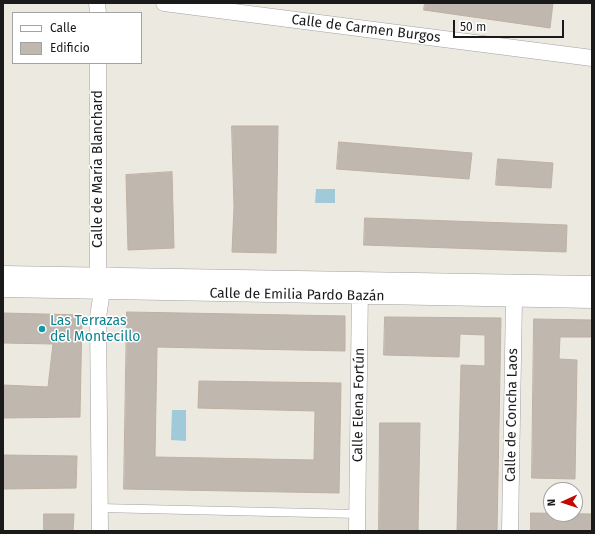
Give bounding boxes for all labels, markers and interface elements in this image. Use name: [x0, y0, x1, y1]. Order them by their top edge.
legend: [12, 12, 142, 64]
street label: Calle de Carmen Burgos: [290, 12, 442, 46]
scale bar: [455, 12, 566, 38]
text: 50 m: [460, 20, 486, 34]
text: Calle: [50, 21, 77, 35]
text: Edificio: [50, 41, 90, 55]
street label: Calle de María Blanchard: [90, 90, 106, 248]
street label: Calle de Emilia Pardo Bazán: [209, 285, 385, 305]
place label: Las Terrazas del Montecillo: [50, 313, 141, 346]
marker: Las Terrazas del Montecillo: [37, 324, 47, 334]
street label: Calle Elena Fortún: [350, 348, 368, 462]
street label: Calle de Concha Laos: [502, 348, 522, 482]
north arrow: [543, 482, 583, 522]
text: N: [545, 499, 558, 507]

